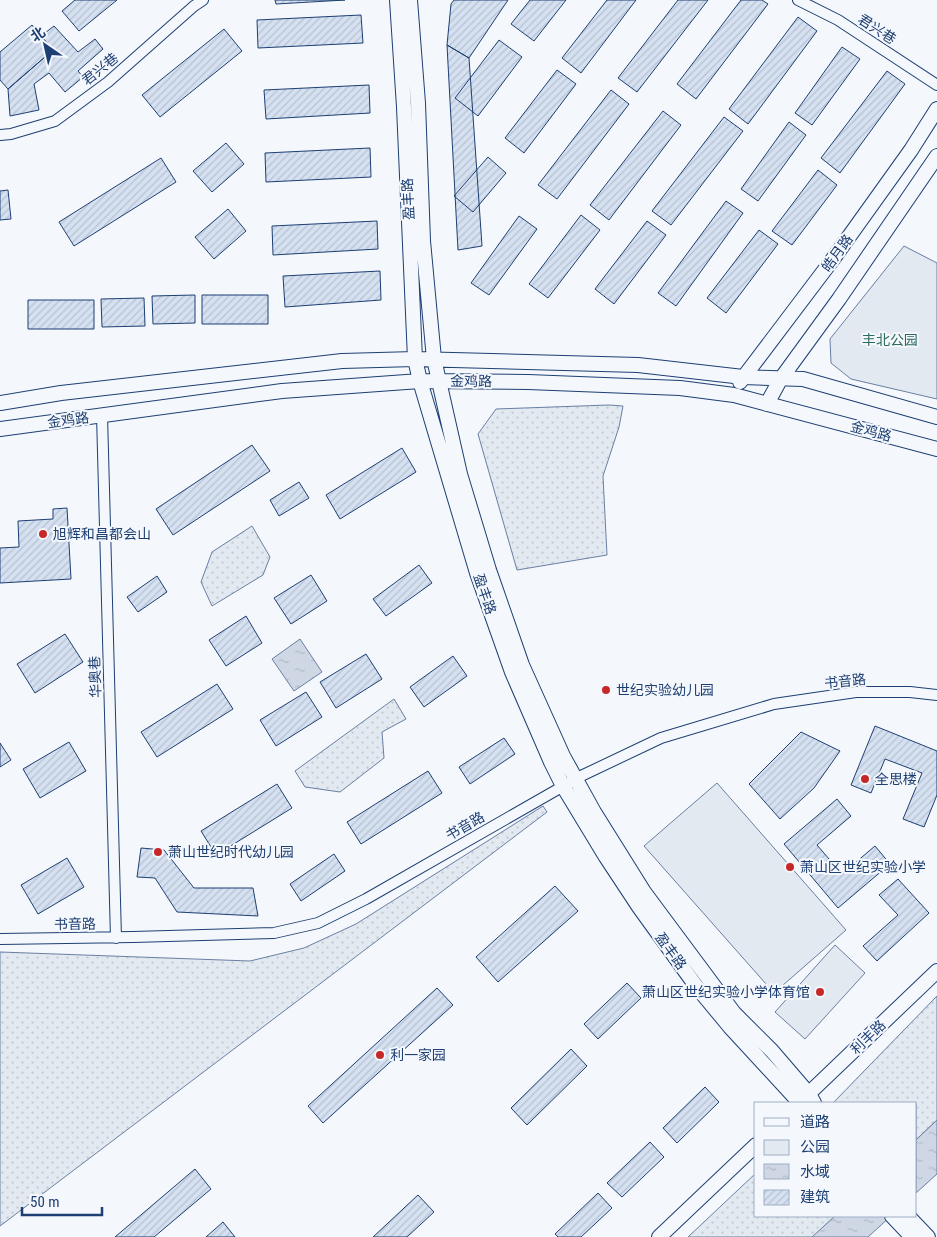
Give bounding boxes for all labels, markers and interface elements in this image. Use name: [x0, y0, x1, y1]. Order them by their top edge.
street label: 君兴巷: [855, 11, 899, 47]
north arrow: [20, 20, 70, 70]
text: 北: [27, 24, 48, 45]
street label: 君兴巷: [79, 50, 121, 88]
street label: 盈丰路: [399, 178, 417, 220]
street label: 皓月路: [818, 231, 856, 275]
park label: 丰北公园: [862, 332, 918, 348]
street label: 金鸡路: [450, 373, 492, 389]
street label: 金鸡路: [46, 409, 90, 431]
street label: 金鸡路: [849, 418, 893, 444]
place label: 旭辉和昌都会山: [53, 526, 151, 542]
marker: 旭辉和昌都会山: [37, 528, 49, 540]
street label: 盈丰路: [471, 572, 499, 616]
street label: 华奥巷: [86, 656, 104, 698]
street label: 书音路: [823, 671, 867, 691]
place label: 世纪实验幼儿园: [616, 682, 714, 698]
marker: 世纪实验幼儿园: [600, 684, 612, 696]
place label: 全思楼: [875, 771, 917, 787]
marker: 全思楼: [859, 773, 871, 785]
street label: 书音路: [443, 809, 487, 843]
place label: 萧山世纪时代幼儿园: [168, 844, 294, 860]
marker: 萧山世纪时代幼儿园: [152, 846, 164, 858]
place label: 萧山区世纪实验小学: [800, 859, 926, 875]
marker: 萧山区世纪实验小学: [784, 861, 796, 873]
street label: 书音路: [54, 916, 96, 932]
street label: 盈丰路: [652, 929, 690, 973]
place label: 萧山区世纪实验小学体育馆: [642, 984, 810, 1000]
marker: 萧山区世纪实验小学体育馆: [814, 986, 826, 998]
street label: 利丰路: [847, 1017, 889, 1057]
place label: 利一家园: [390, 1047, 446, 1063]
marker: 利一家园: [374, 1049, 386, 1061]
legend: [754, 1102, 917, 1217]
text: 道路: [800, 1113, 830, 1131]
text: 公园: [800, 1138, 830, 1156]
text: 水域: [800, 1163, 830, 1181]
scale bar: [22, 1184, 102, 1216]
text: 建筑: [800, 1188, 830, 1206]
text: 50 m: [30, 1193, 60, 1211]

